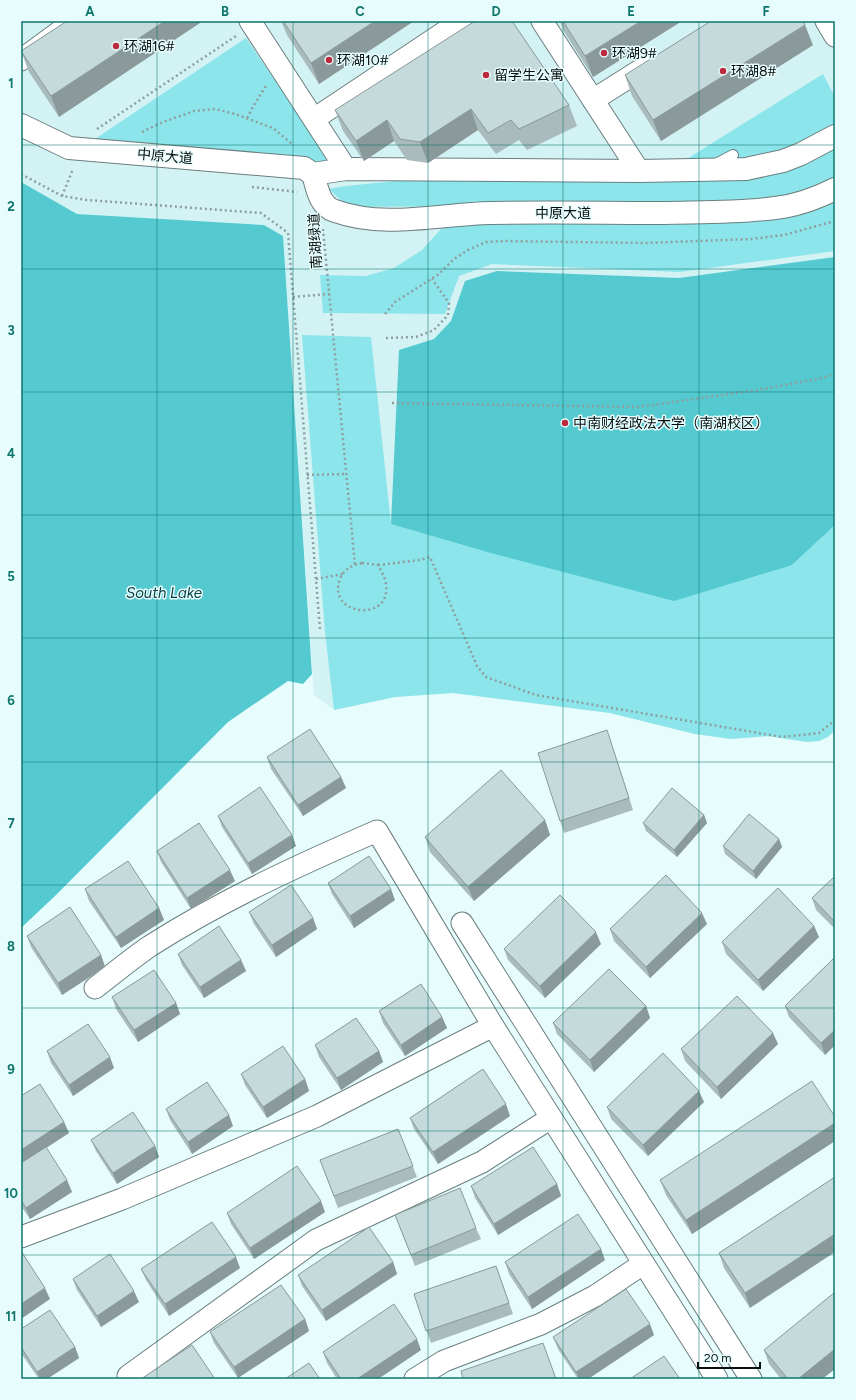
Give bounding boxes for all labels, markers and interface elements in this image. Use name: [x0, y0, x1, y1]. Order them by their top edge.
text: A: [85, 4, 95, 19]
text: B: [221, 4, 229, 19]
text: C: [355, 4, 365, 19]
text: D: [491, 4, 501, 19]
text: E: [627, 4, 635, 19]
text: F: [762, 4, 770, 19]
place label: 环湖16#: [124, 38, 175, 55]
marker: 环湖16#: [111, 41, 121, 51]
place label: 环湖9#: [612, 45, 657, 62]
marker: 环湖9#: [599, 48, 609, 58]
place label: 环湖10#: [337, 52, 389, 69]
marker: 环湖10#: [324, 55, 334, 65]
place label: 环湖8#: [731, 63, 777, 80]
marker: 环湖8#: [718, 66, 728, 76]
place label: 留学生公寓: [494, 67, 564, 84]
marker: 留学生公寓: [481, 70, 491, 80]
text: 1: [8, 76, 14, 91]
street label: 中原大道: [136, 146, 194, 167]
text: 2: [7, 199, 15, 214]
street label: 中原大道: [535, 205, 591, 222]
street label: 南湖绿道: [306, 213, 325, 269]
text: 3: [7, 323, 15, 338]
place label: 中南财经政法大学（南湖校区）: [573, 415, 769, 432]
marker: 中南财经政法大学（南湖校区）: [560, 418, 570, 428]
text: 4: [7, 446, 15, 461]
text: 5: [7, 569, 15, 584]
water label: South Lake: [126, 584, 202, 602]
text: 6: [7, 693, 15, 708]
text: 7: [7, 816, 15, 831]
text: 8: [7, 939, 15, 954]
text: 9: [7, 1062, 15, 1077]
text: 10: [4, 1186, 18, 1201]
text: 11: [6, 1309, 16, 1324]
scale bar: [698, 1344, 760, 1370]
text: 20 m: [704, 1351, 732, 1365]

